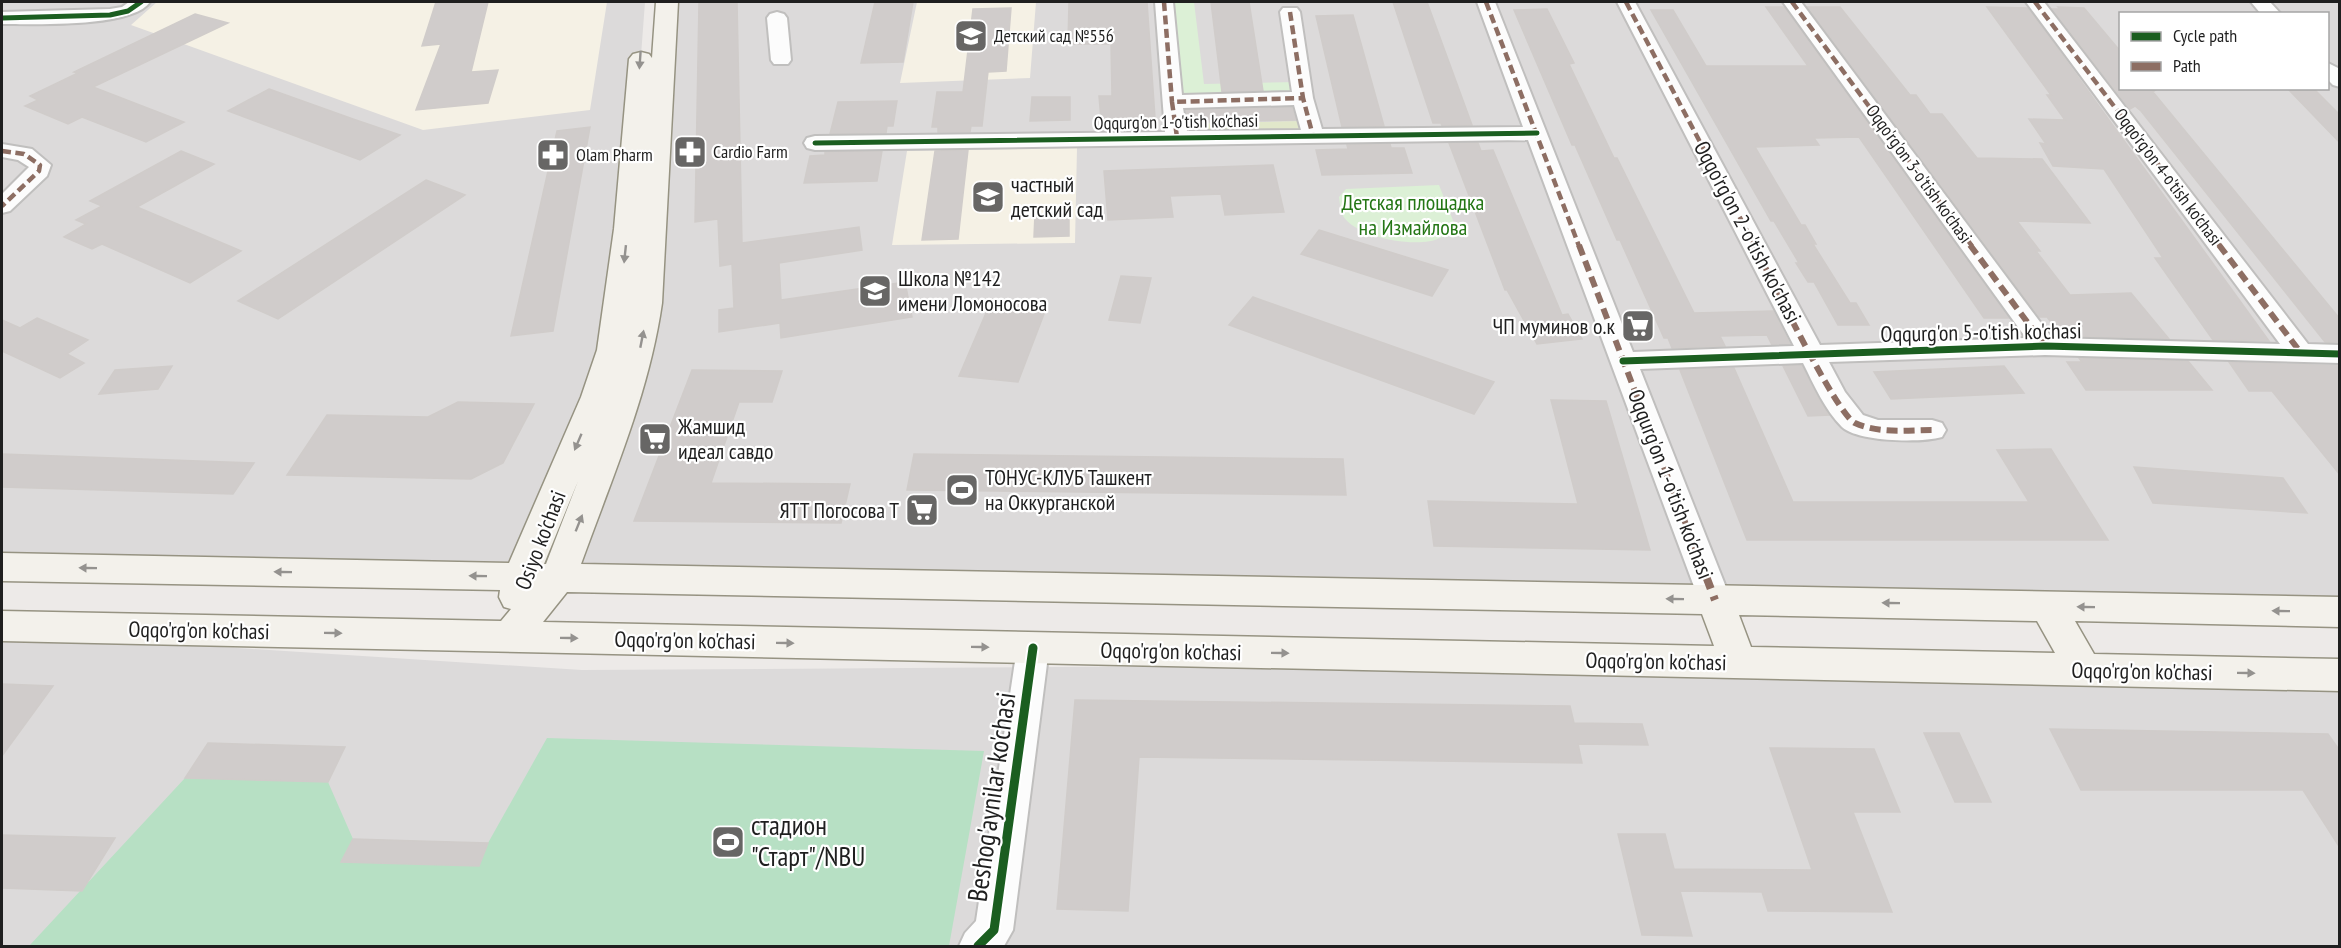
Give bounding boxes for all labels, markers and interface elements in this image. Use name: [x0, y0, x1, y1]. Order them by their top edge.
legend: [2119, 12, 2329, 90]
school or university icon: Детский сад №556: [953, 18, 989, 54]
place label: Детский сад №556: [994, 24, 1114, 47]
text: Cycle path: [2173, 24, 2237, 47]
one-way arrow: [636, 50, 645, 69]
text: Path: [2173, 54, 2201, 77]
street label: Oqqo'rg'on 3-o'tish ko'chasi: [1861, 100, 1977, 248]
street label: Oqqo'rg'on 4-o'tish ko'chasi: [2109, 104, 2228, 250]
street label: Oqqurg'on 1-o'tish ko'chasi: [1094, 109, 1258, 134]
pharmacy icon: Cardio Farm: [672, 134, 708, 170]
street label: Oqqo'rg'on 2-o'tish ko'chasi: [1688, 136, 1808, 328]
pharmacy icon: Olam Pharm: [535, 137, 571, 173]
place label: Cardio Farm: [713, 140, 788, 163]
place label: Olam Pharm: [576, 143, 653, 166]
place label: частный детский сад: [1011, 170, 1103, 223]
school or university icon: частный детский сад: [970, 179, 1006, 215]
park label: Детская площадка на Измайлова: [1342, 188, 1484, 241]
one-way arrow: [621, 245, 630, 264]
place label: Школа №142 имени Ломоносова: [898, 264, 1047, 317]
school or university icon: Школа №142 имени Ломоносова: [857, 273, 893, 309]
supermarket icon: ЧП муминов о.к: [1620, 308, 1656, 344]
place label: ЧП муминов о.к: [1493, 312, 1615, 340]
street label: Oqqurg'on 5-o'tish ko'chasi: [1880, 316, 2082, 348]
one-way arrow: [638, 329, 647, 348]
street label: Oqqurg'on 1-o'tish ko'chasi: [1622, 385, 1720, 583]
place label: Жамшид идеал савдо: [677, 412, 773, 465]
supermarket icon: Жамшид идеал савдо: [637, 421, 673, 457]
one-way arrow: [573, 434, 583, 452]
place label: ТОНУС-КЛУБ Ташкент на Оккурганской: [985, 463, 1153, 516]
sports icon: ТОНУС-КЛУБ Ташкент на Оккурганской: [944, 472, 980, 508]
street label: Osiyo ko'chasi: [508, 486, 572, 594]
supermarket icon: ЯТТ Погосова Т: [904, 492, 940, 528]
place label: ЯТТ Погосова Т: [779, 496, 899, 524]
one-way arrow: [575, 514, 584, 532]
one-way arrow: [79, 564, 98, 573]
one-way arrow: [274, 567, 293, 577]
one-way arrow: [469, 571, 488, 581]
one-way arrow: [1666, 594, 1685, 604]
one-way arrow: [1882, 598, 1901, 608]
one-way arrow: [2077, 602, 2096, 612]
one-way arrow: [2272, 606, 2291, 616]
street label: Oqqo'rg'on ko'chasi: [128, 615, 270, 645]
street label: Oqqo'rg'on ko'chasi: [614, 625, 756, 655]
one-way arrow: [323, 628, 342, 638]
one-way arrow: [559, 633, 578, 643]
street label: Oqqo'rg'on ko'chasi: [1100, 636, 1242, 666]
one-way arrow: [775, 638, 794, 647]
one-way arrow: [970, 642, 989, 651]
street label: Oqqo'rg'on ko'chasi: [1585, 646, 1727, 676]
one-way arrow: [1270, 648, 1289, 658]
street label: Oqqo'rg'on ko'chasi: [2071, 656, 2213, 686]
one-way arrow: [2237, 669, 2256, 678]
street label: Beshog'aynilar ko'chasi: [959, 690, 1023, 904]
place label: стадион "Старт"/NBU: [751, 808, 865, 873]
sports icon: стадион "Старт"/NBU: [710, 824, 746, 860]

